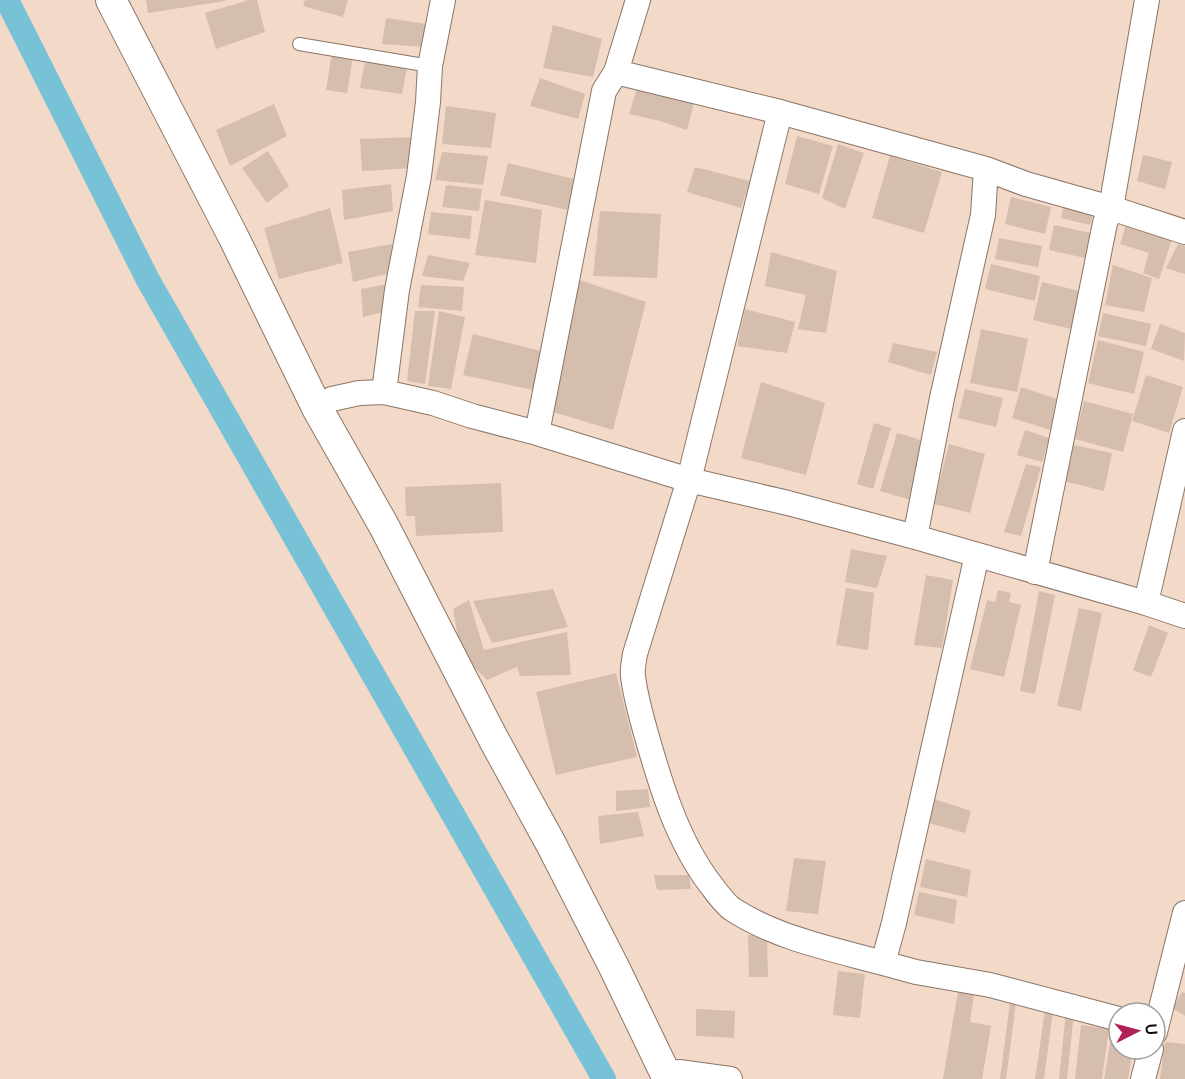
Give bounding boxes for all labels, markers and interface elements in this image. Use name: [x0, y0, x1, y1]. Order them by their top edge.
north arrow: [1107, 1001, 1167, 1061]
text: U: [1141, 1023, 1161, 1036]

